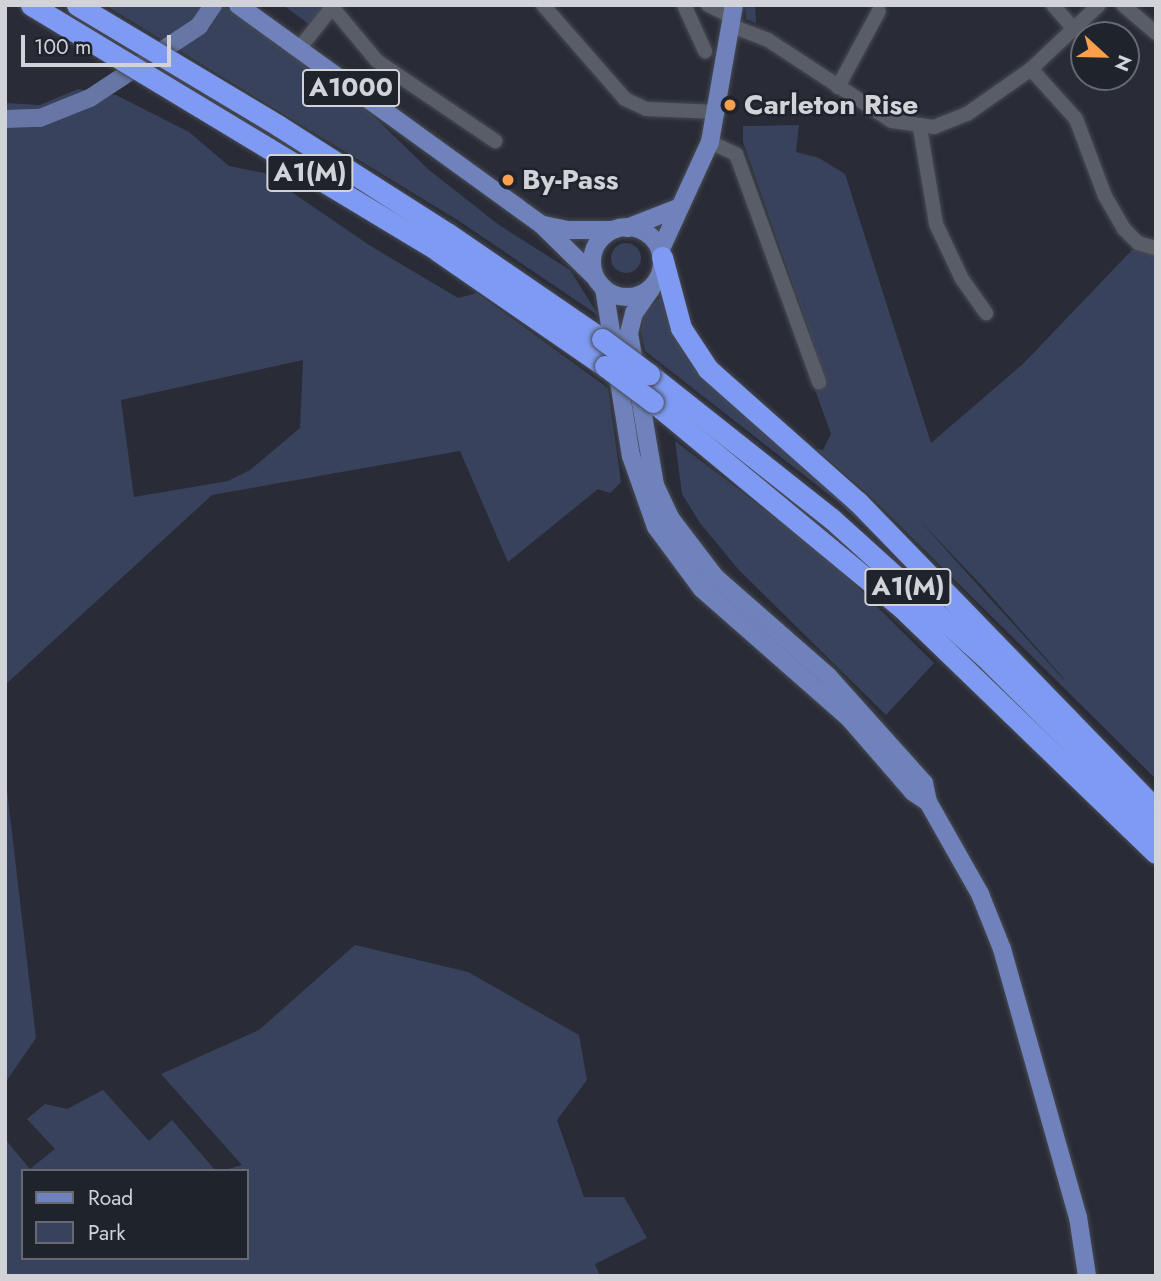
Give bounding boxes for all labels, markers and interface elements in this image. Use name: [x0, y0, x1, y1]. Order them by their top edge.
scale bar: [24, 21, 175, 65]
north arrow: [1070, 21, 1140, 91]
text: 100 m: [34, 32, 91, 62]
text: N: [1108, 51, 1138, 75]
road number: A1000: [302, 66, 400, 110]
place label: Carleton Rise: [744, 88, 918, 122]
marker: Carleton Rise: [722, 97, 738, 113]
road number: A1(M): [266, 150, 354, 196]
place label: By-Pass: [522, 163, 619, 197]
marker: By-Pass: [500, 172, 516, 188]
road number: A1(M): [864, 565, 952, 610]
legend: [21, 1169, 248, 1260]
text: Road: [88, 1183, 133, 1213]
text: Park: [88, 1218, 125, 1248]

